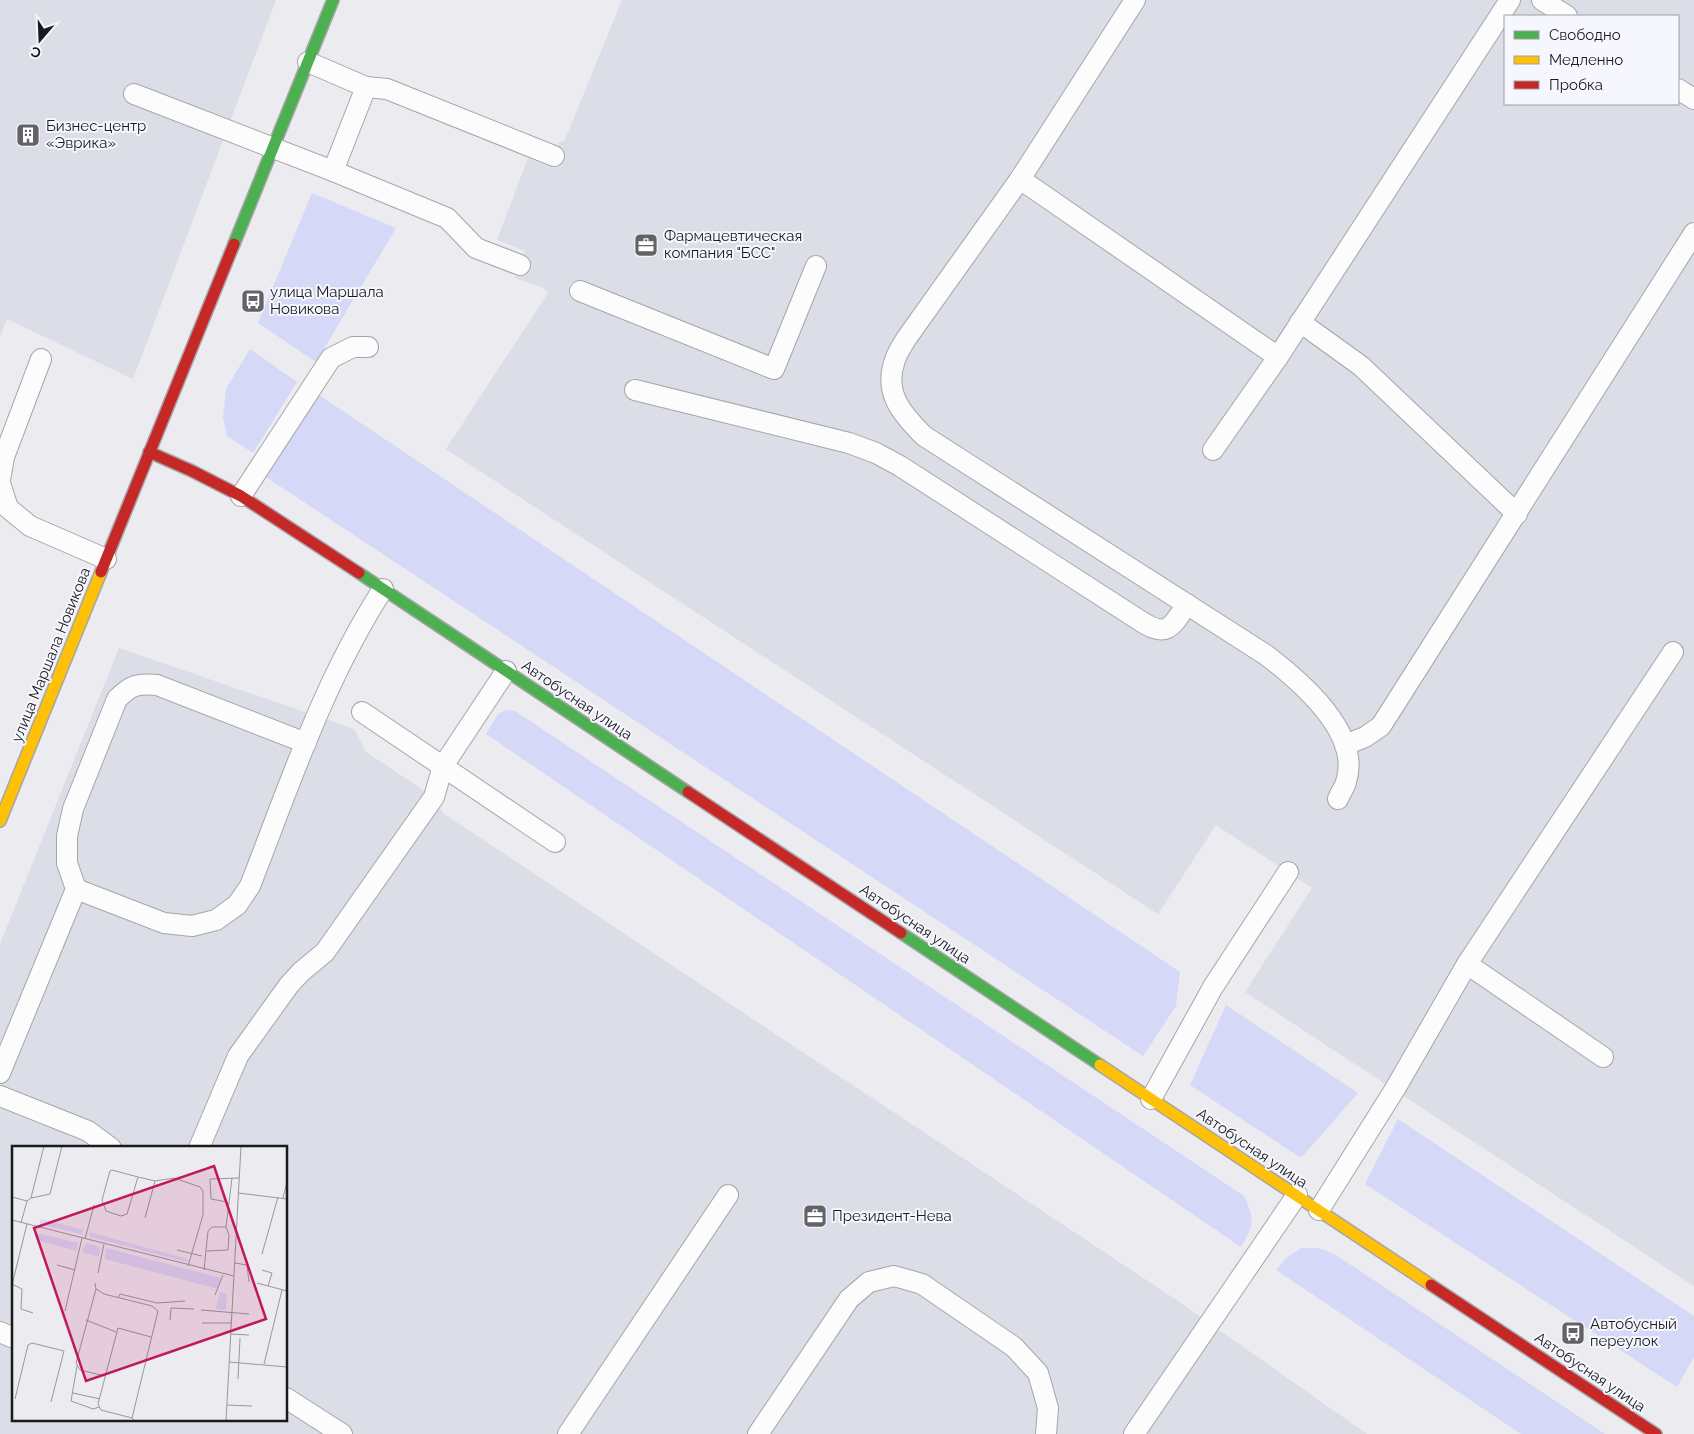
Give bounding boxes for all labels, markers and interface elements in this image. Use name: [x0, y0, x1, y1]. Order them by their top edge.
north arrow: [15, 15, 65, 65]
legend: [1504, 15, 1679, 105]
text: Свободно: [1549, 26, 1621, 44]
text: С: [28, 43, 43, 61]
text: Медленно: [1549, 51, 1623, 69]
text: Пробка: [1549, 76, 1603, 94]
place label: Бизнес-центр «Эврика»: [46, 117, 146, 152]
building icon: Бизнес-центр «Эврика»: [15, 122, 41, 148]
place label: Фармацевтическая компания "БСС": [664, 227, 802, 262]
office icon: Фармацевтическая компания "БСС": [633, 232, 659, 258]
place label: улица Маршала Новикова: [270, 283, 384, 318]
bus stop icon: улица Маршала Новикова: [240, 288, 266, 314]
street label: улица Маршала Новикова: [8, 565, 94, 745]
street label: Автобусная улица: [518, 656, 636, 744]
street label: Автобусная улица: [856, 880, 974, 968]
street label: Автобусная улица: [1193, 1104, 1311, 1192]
inset map: [12, 1146, 288, 1422]
office icon: Президент-Нева: [802, 1203, 828, 1229]
place label: Президент-Нева: [832, 1207, 952, 1225]
place label: Автобусный переулок: [1590, 1315, 1677, 1350]
bus stop icon: Автобусный переулок: [1560, 1320, 1586, 1346]
street label: Автобусная улица: [1531, 1328, 1649, 1416]

